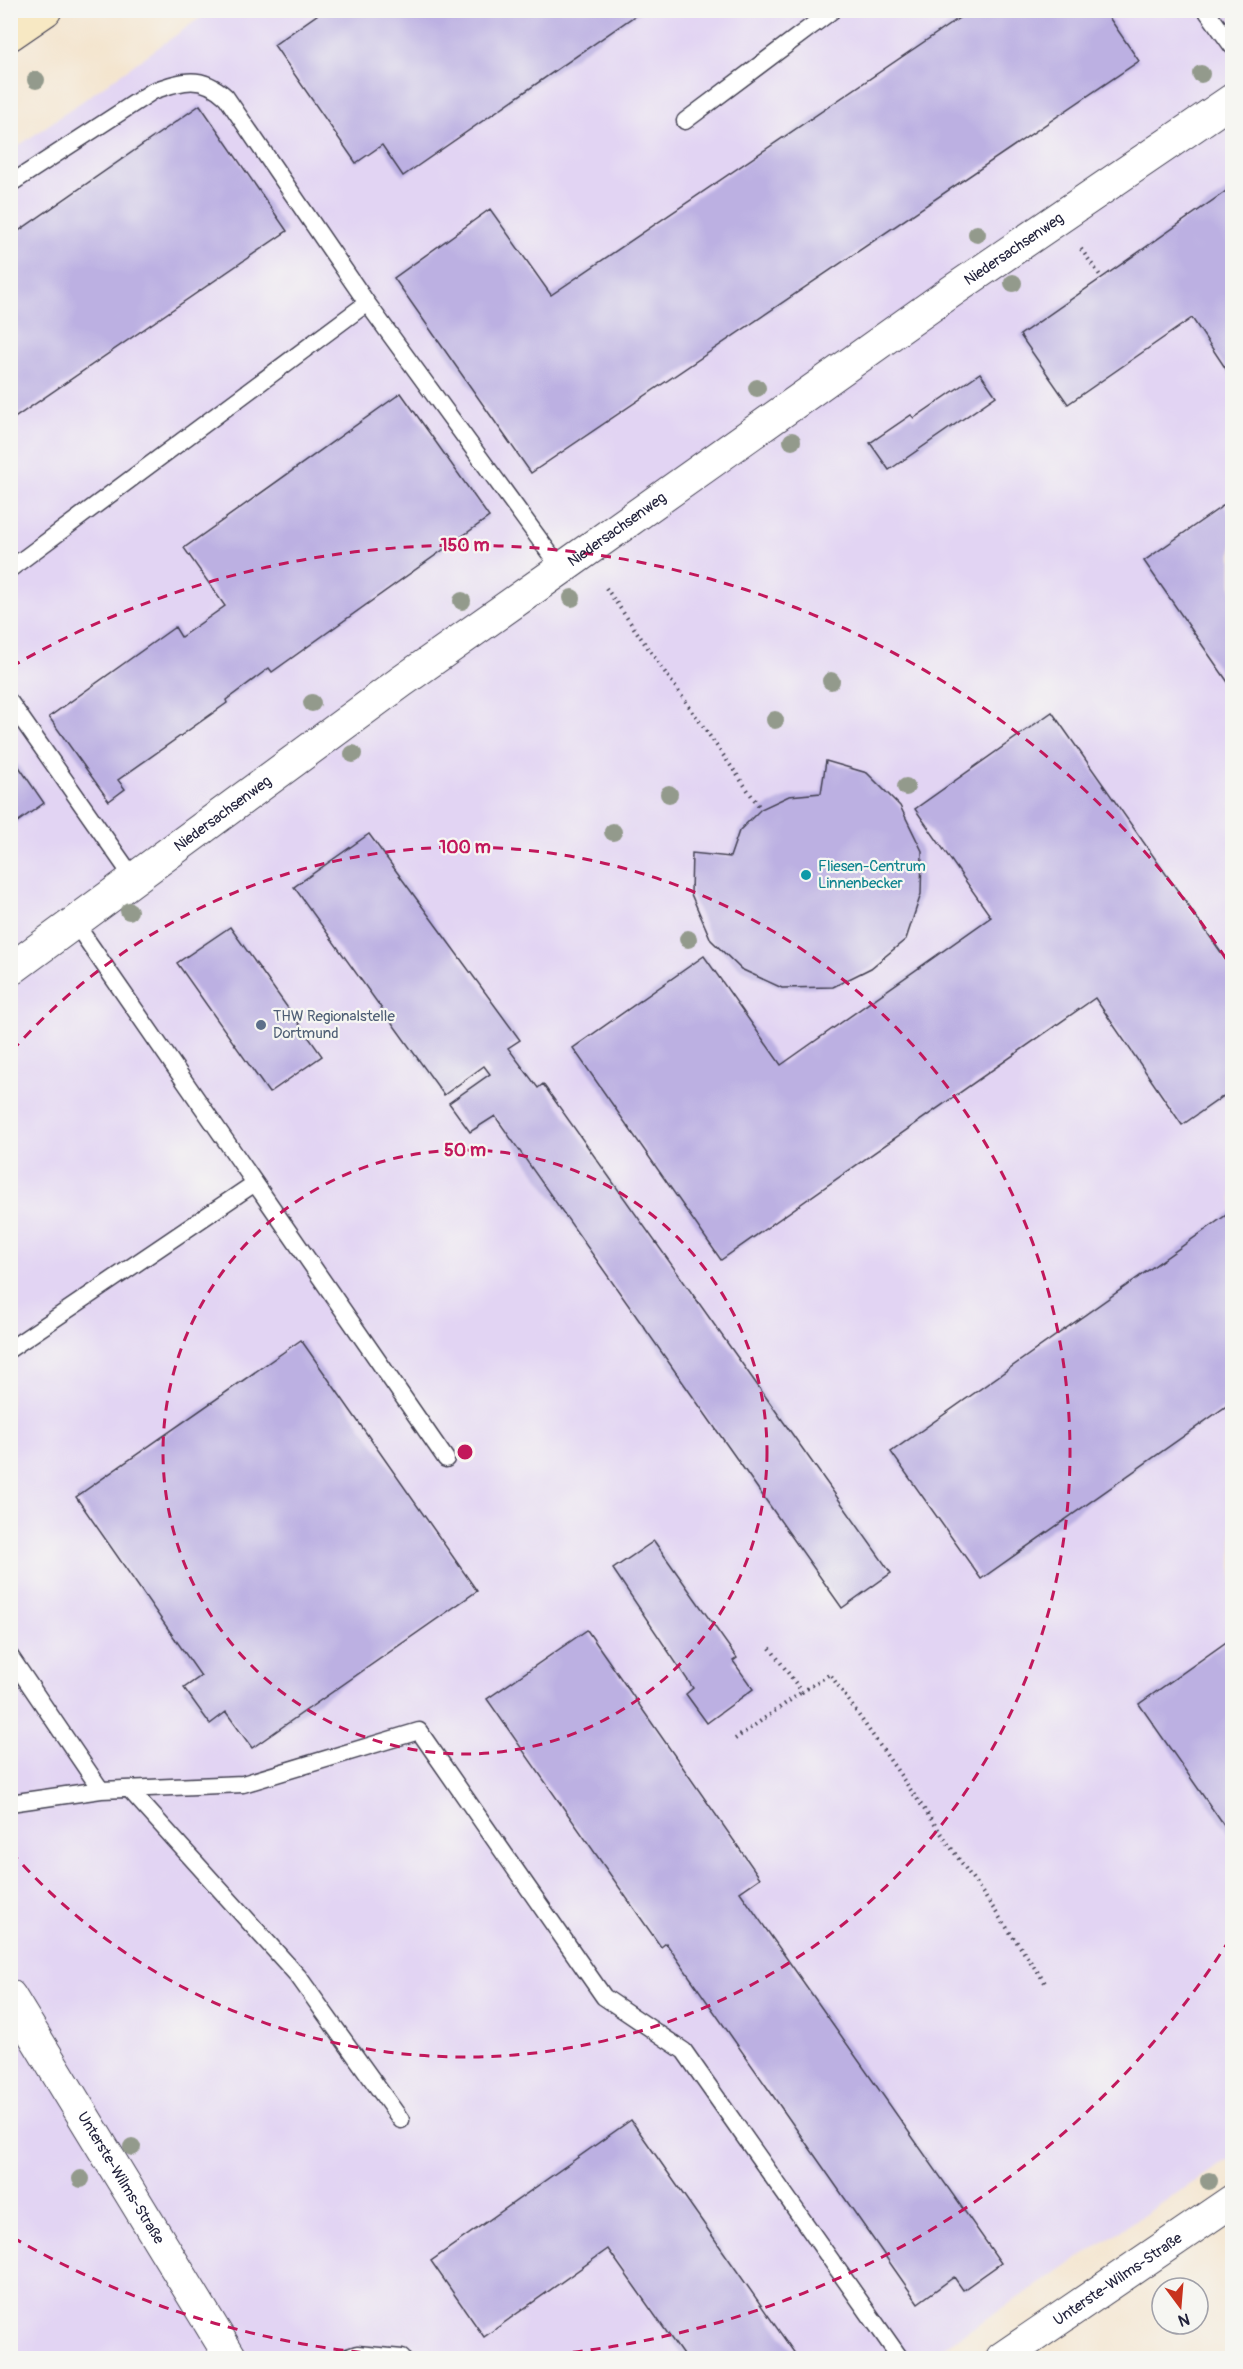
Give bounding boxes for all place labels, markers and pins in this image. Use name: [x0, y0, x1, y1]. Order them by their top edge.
place label: Fliesen-Centrum Linnenbecker: [818, 857, 926, 893]
marker: Fliesen-Centrum Linnenbecker: [799, 868, 813, 882]
place label: THW Regionalstelle Dortmund: [273, 1007, 395, 1043]
marker: THW Regionalstelle Dortmund: [254, 1018, 268, 1032]
centre of rings: [455, 1442, 475, 1462]

